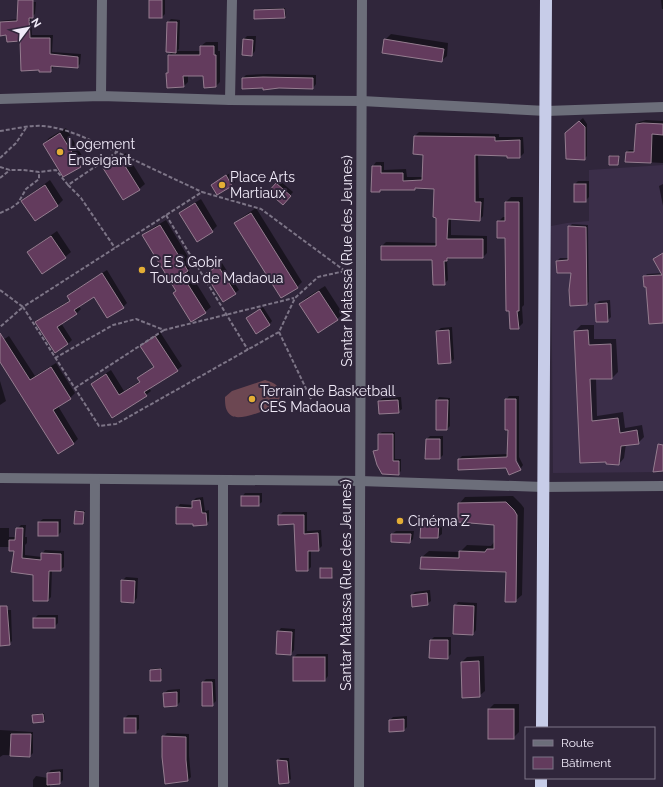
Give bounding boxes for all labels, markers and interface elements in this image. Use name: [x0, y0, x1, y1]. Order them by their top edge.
north arrow: [8, 8, 48, 48]
text: N: [28, 16, 44, 30]
place label: Logement Enseigant: [68, 136, 135, 168]
marker: Logement Enseigant: [55, 147, 65, 157]
street label: Santar Matassa (Rue des Jeunes): [339, 155, 355, 367]
place label: Place Arts Martiaux: [230, 169, 295, 201]
marker: Place Arts Martiaux: [217, 180, 227, 190]
place label: C E S Gobir Toudou de Madaoua: [150, 254, 284, 286]
marker: C E S Gobir Toudou de Madaoua: [137, 265, 147, 275]
place label: Terrain de Basketball CES Madaoua: [260, 383, 396, 415]
marker: Terrain de Basketball CES Madaoua: [247, 394, 257, 404]
street label: Santar Matassa (Rue des Jeunes): [338, 479, 354, 691]
place label: Cinéma Z: [408, 513, 470, 529]
marker: Cinéma Z: [395, 516, 405, 526]
legend: [525, 727, 655, 779]
text: Route: [561, 736, 594, 750]
text: Bâtiment: [561, 756, 611, 770]

